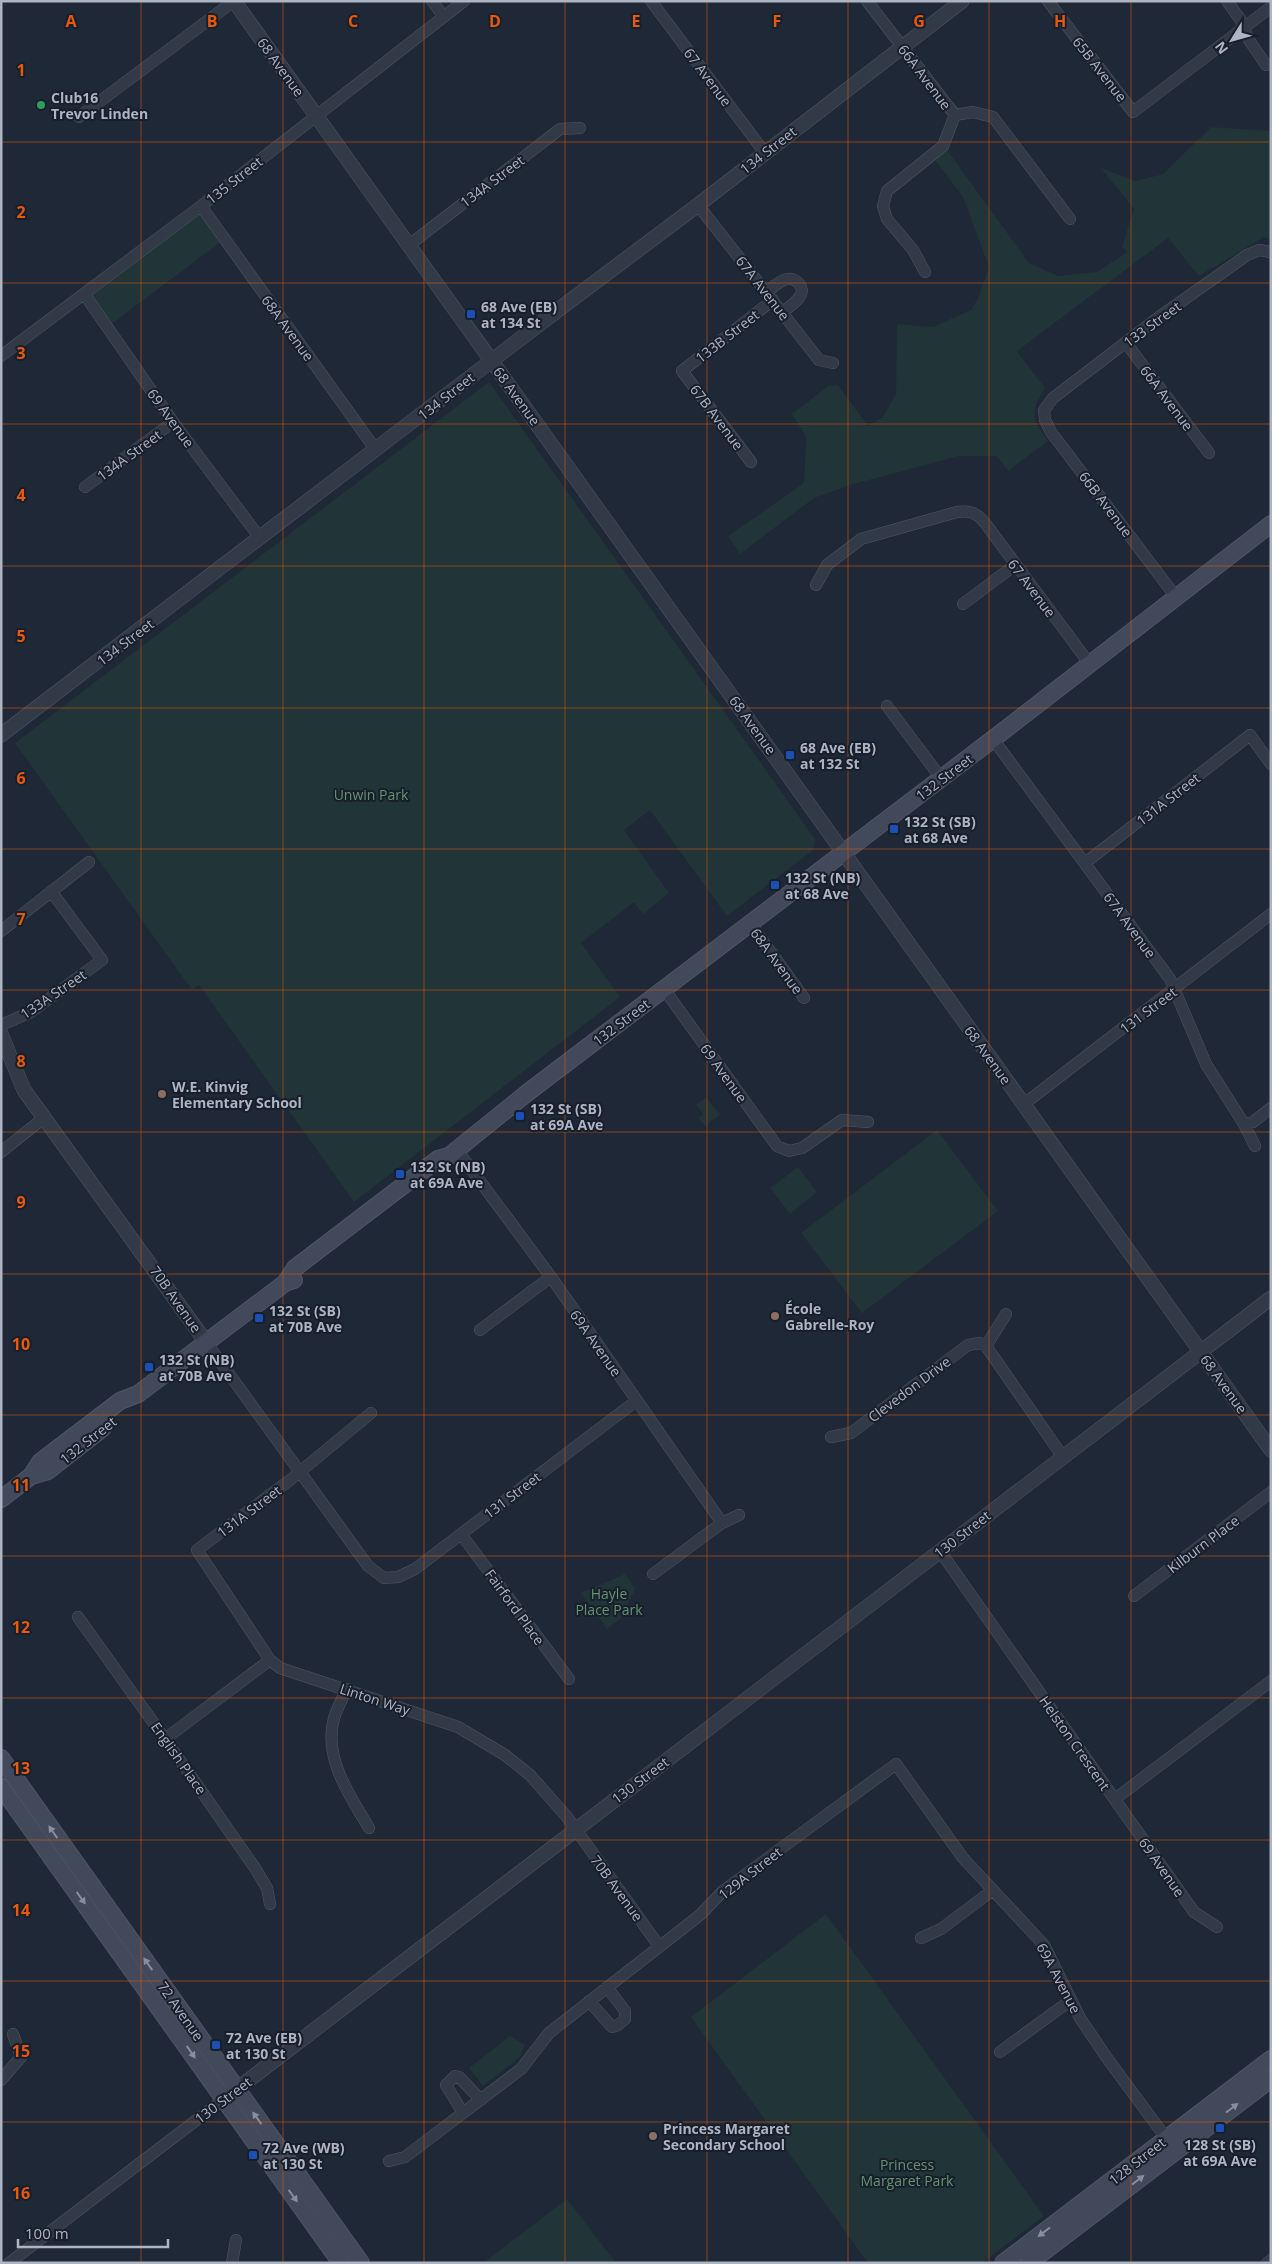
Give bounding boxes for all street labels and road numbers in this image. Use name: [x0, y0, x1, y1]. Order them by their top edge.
street label: 65B Avenue: [1069, 33, 1131, 105]
street label: 68 Avenue: [253, 34, 309, 100]
street label: 66A Avenue: [894, 40, 956, 114]
street label: 67 Avenue: [680, 44, 736, 110]
street label: 134 Street: [736, 122, 800, 178]
street label: 134A Street: [456, 151, 528, 211]
street label: 135 Street: [202, 152, 266, 208]
street label: 67A Avenue: [732, 252, 794, 324]
street label: 68A Avenue: [258, 291, 318, 365]
street label: 133 Street: [1119, 297, 1185, 351]
street label: 133B Street: [691, 305, 763, 367]
street label: 66A Avenue: [1136, 361, 1198, 435]
street label: 68 Avenue: [489, 363, 545, 429]
street label: 134 Street: [414, 368, 478, 424]
street label: 67B Avenue: [686, 380, 748, 454]
street label: 69 Avenue: [143, 385, 199, 451]
street label: 134A Street: [93, 425, 165, 485]
street label: 66B Avenue: [1075, 467, 1137, 541]
street label: 67 Avenue: [1004, 555, 1060, 621]
street label: 134 Street: [93, 614, 157, 670]
street label: 68 Avenue: [725, 692, 781, 758]
street label: 132 Street: [912, 749, 976, 805]
street label: 131A Street: [1132, 768, 1204, 830]
street label: 67A Avenue: [1100, 888, 1160, 962]
street label: 68A Avenue: [747, 924, 807, 998]
street label: 133A Street: [16, 965, 90, 1023]
street label: 131 Street: [1116, 982, 1180, 1038]
street label: 132 Street: [589, 994, 653, 1050]
street label: 68 Avenue: [960, 1022, 1016, 1088]
street label: 69 Avenue: [696, 1040, 752, 1106]
street label: 70B Avenue: [146, 1262, 206, 1336]
street label: 69A Avenue: [566, 1306, 626, 1380]
street label: 68 Avenue: [1196, 1351, 1252, 1417]
street label: Clevedon Drive: [864, 1352, 954, 1426]
street label: 132 Street: [56, 1412, 120, 1468]
street label: 131 Street: [480, 1467, 544, 1523]
street label: 131A Street: [213, 1481, 285, 1541]
street label: 130 Street: [930, 1506, 994, 1562]
street label: Kilburn Place: [1163, 1511, 1243, 1577]
street label: Fairford Place: [481, 1565, 549, 1649]
street label: Linton Way: [337, 1679, 413, 1720]
street label: Helston Crescent: [1035, 1692, 1115, 1794]
street label: English Place: [147, 1718, 211, 1798]
street label: 130 Street: [608, 1752, 672, 1808]
street label: 69 Avenue: [1135, 1834, 1189, 1901]
street label: 129A Street: [714, 1842, 786, 1904]
street label: 70B Avenue: [587, 1851, 648, 1925]
street label: 69A Avenue: [1032, 1939, 1086, 2017]
street label: 72 Avenue: [154, 1978, 208, 2045]
street label: 130 Street: [191, 2072, 255, 2128]
street label: 128 Street: [1105, 2133, 1169, 2189]

